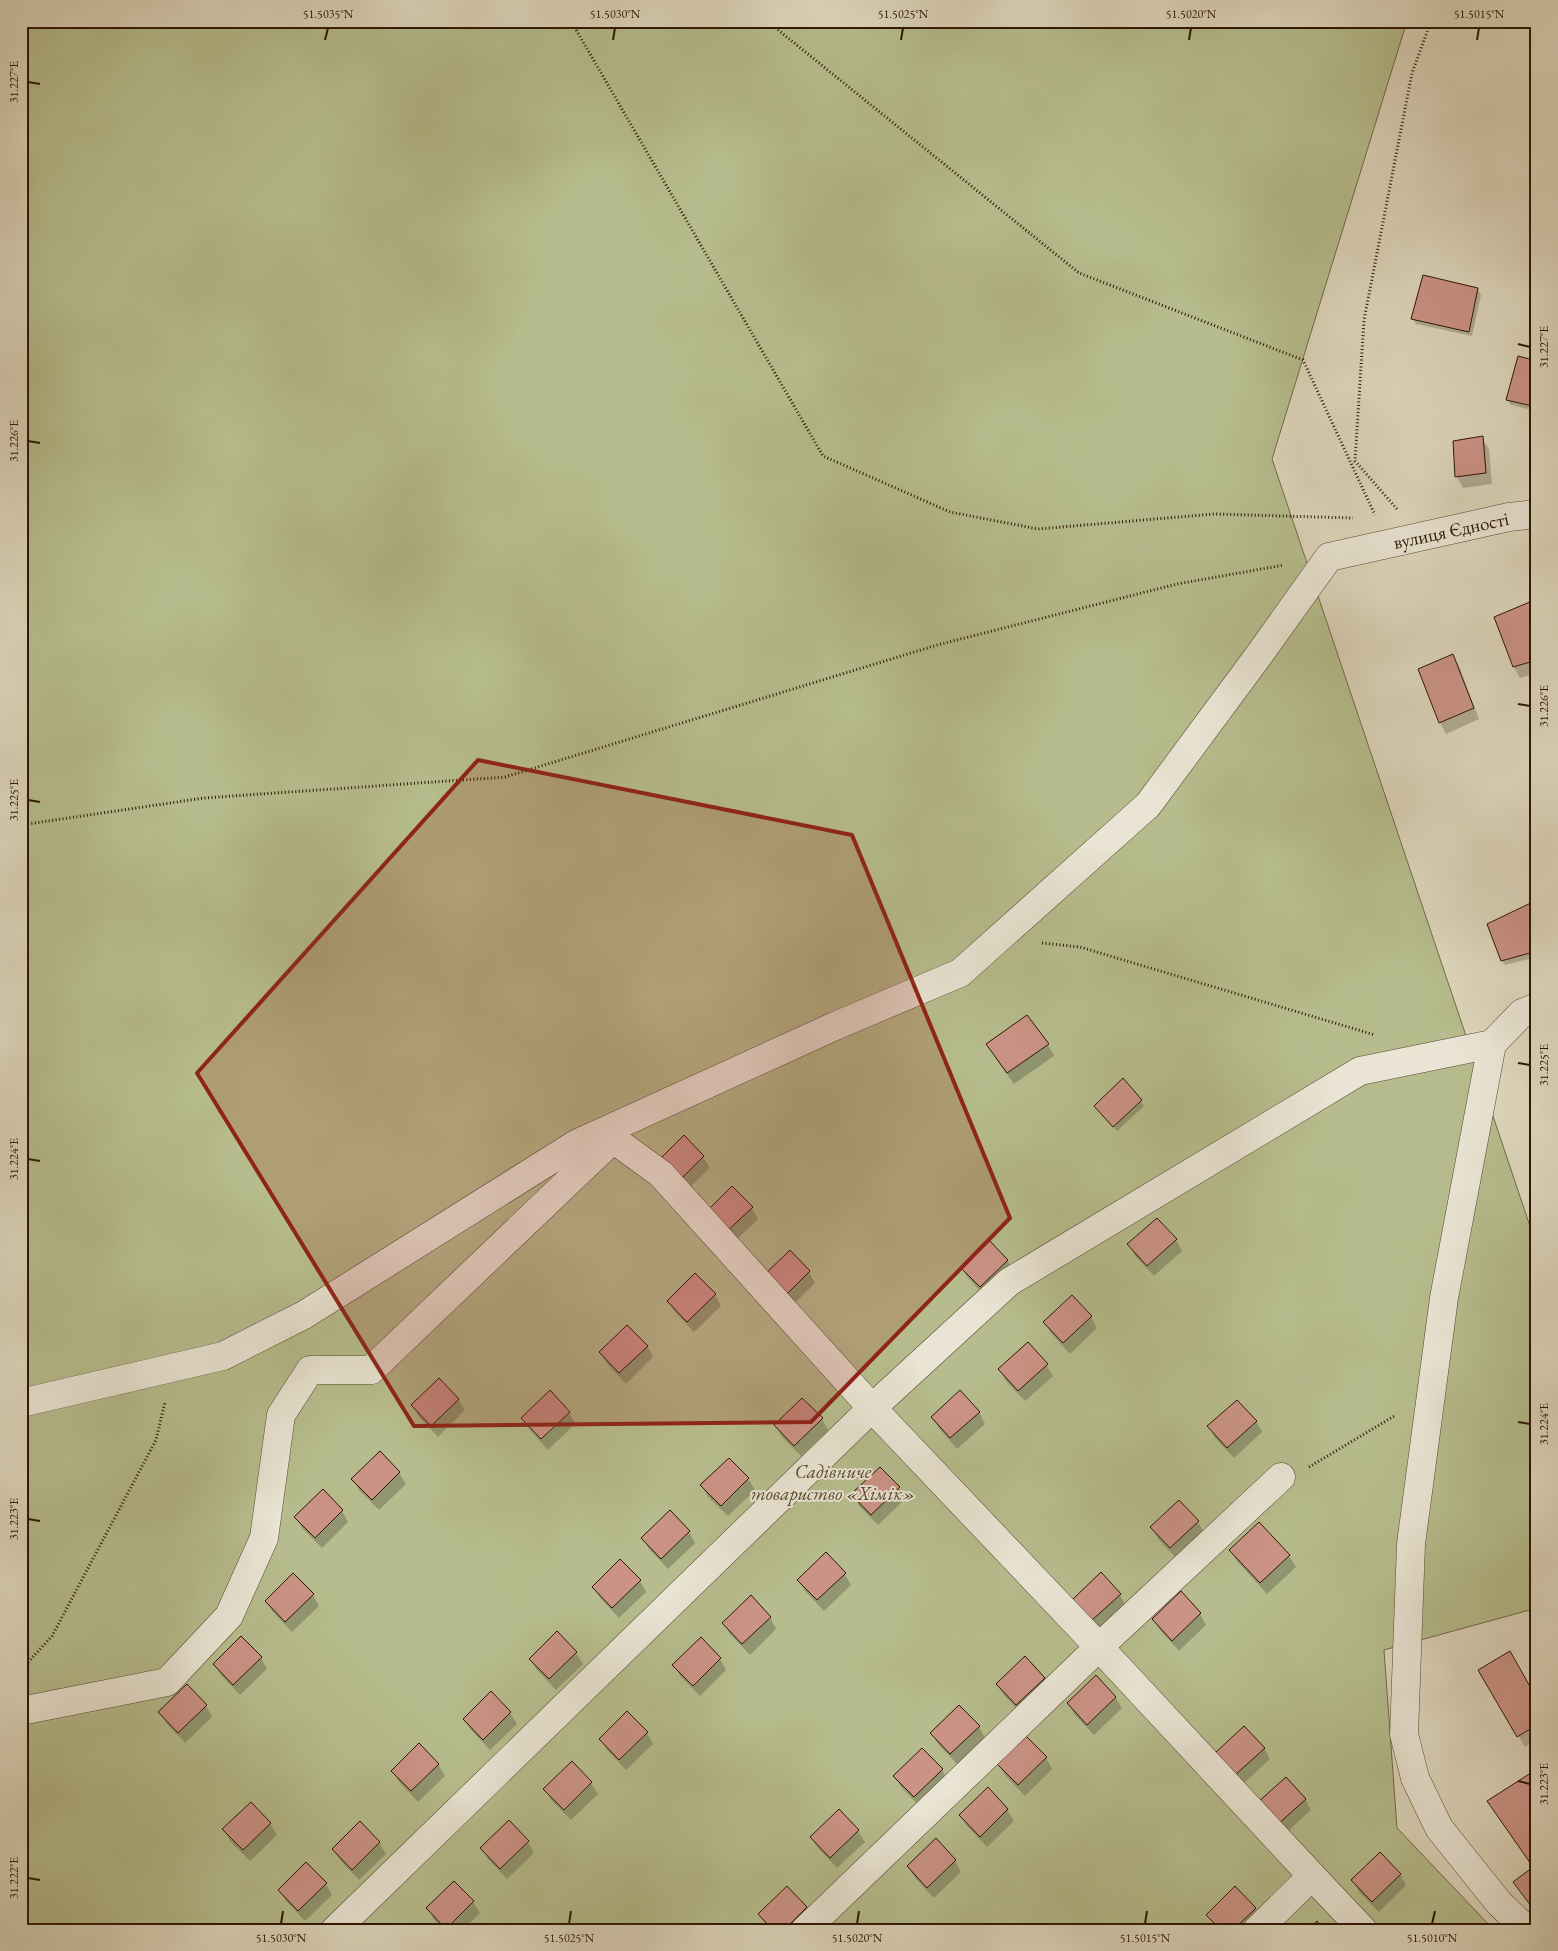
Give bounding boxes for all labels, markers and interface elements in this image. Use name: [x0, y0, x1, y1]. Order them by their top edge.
text: 51.5035°N: [303, 6, 354, 22]
text: 51.5030°N: [590, 6, 641, 22]
text: 51.5025°N: [878, 6, 929, 22]
text: 51.5020°N: [1166, 6, 1217, 22]
text: 51.5015°N: [1454, 6, 1505, 22]
text: 31.227°E: [6, 61, 22, 103]
text: 31.227°E: [1536, 326, 1552, 368]
text: 31.226°E: [6, 420, 22, 462]
street label: вулиця Єдності: [1391, 506, 1511, 555]
text: 31.226°E: [1536, 685, 1552, 727]
text: 31.225°E: [6, 779, 22, 821]
text: 31.225°E: [1536, 1044, 1552, 1086]
text: 31.224°E: [6, 1138, 22, 1180]
text: 31.224°E: [1536, 1403, 1552, 1445]
park label: Садівниче товариство «Хімік»: [751, 1459, 915, 1506]
text: 31.223°E: [6, 1498, 22, 1540]
text: 31.223°E: [1536, 1763, 1552, 1805]
text: 31.222°E: [6, 1857, 22, 1899]
text: 51.5030°N: [256, 1930, 307, 1946]
text: 51.5025°N: [544, 1930, 595, 1946]
text: 51.5020°N: [832, 1930, 883, 1946]
text: 51.5015°N: [1120, 1930, 1171, 1946]
text: 51.5010°N: [1407, 1930, 1458, 1946]

